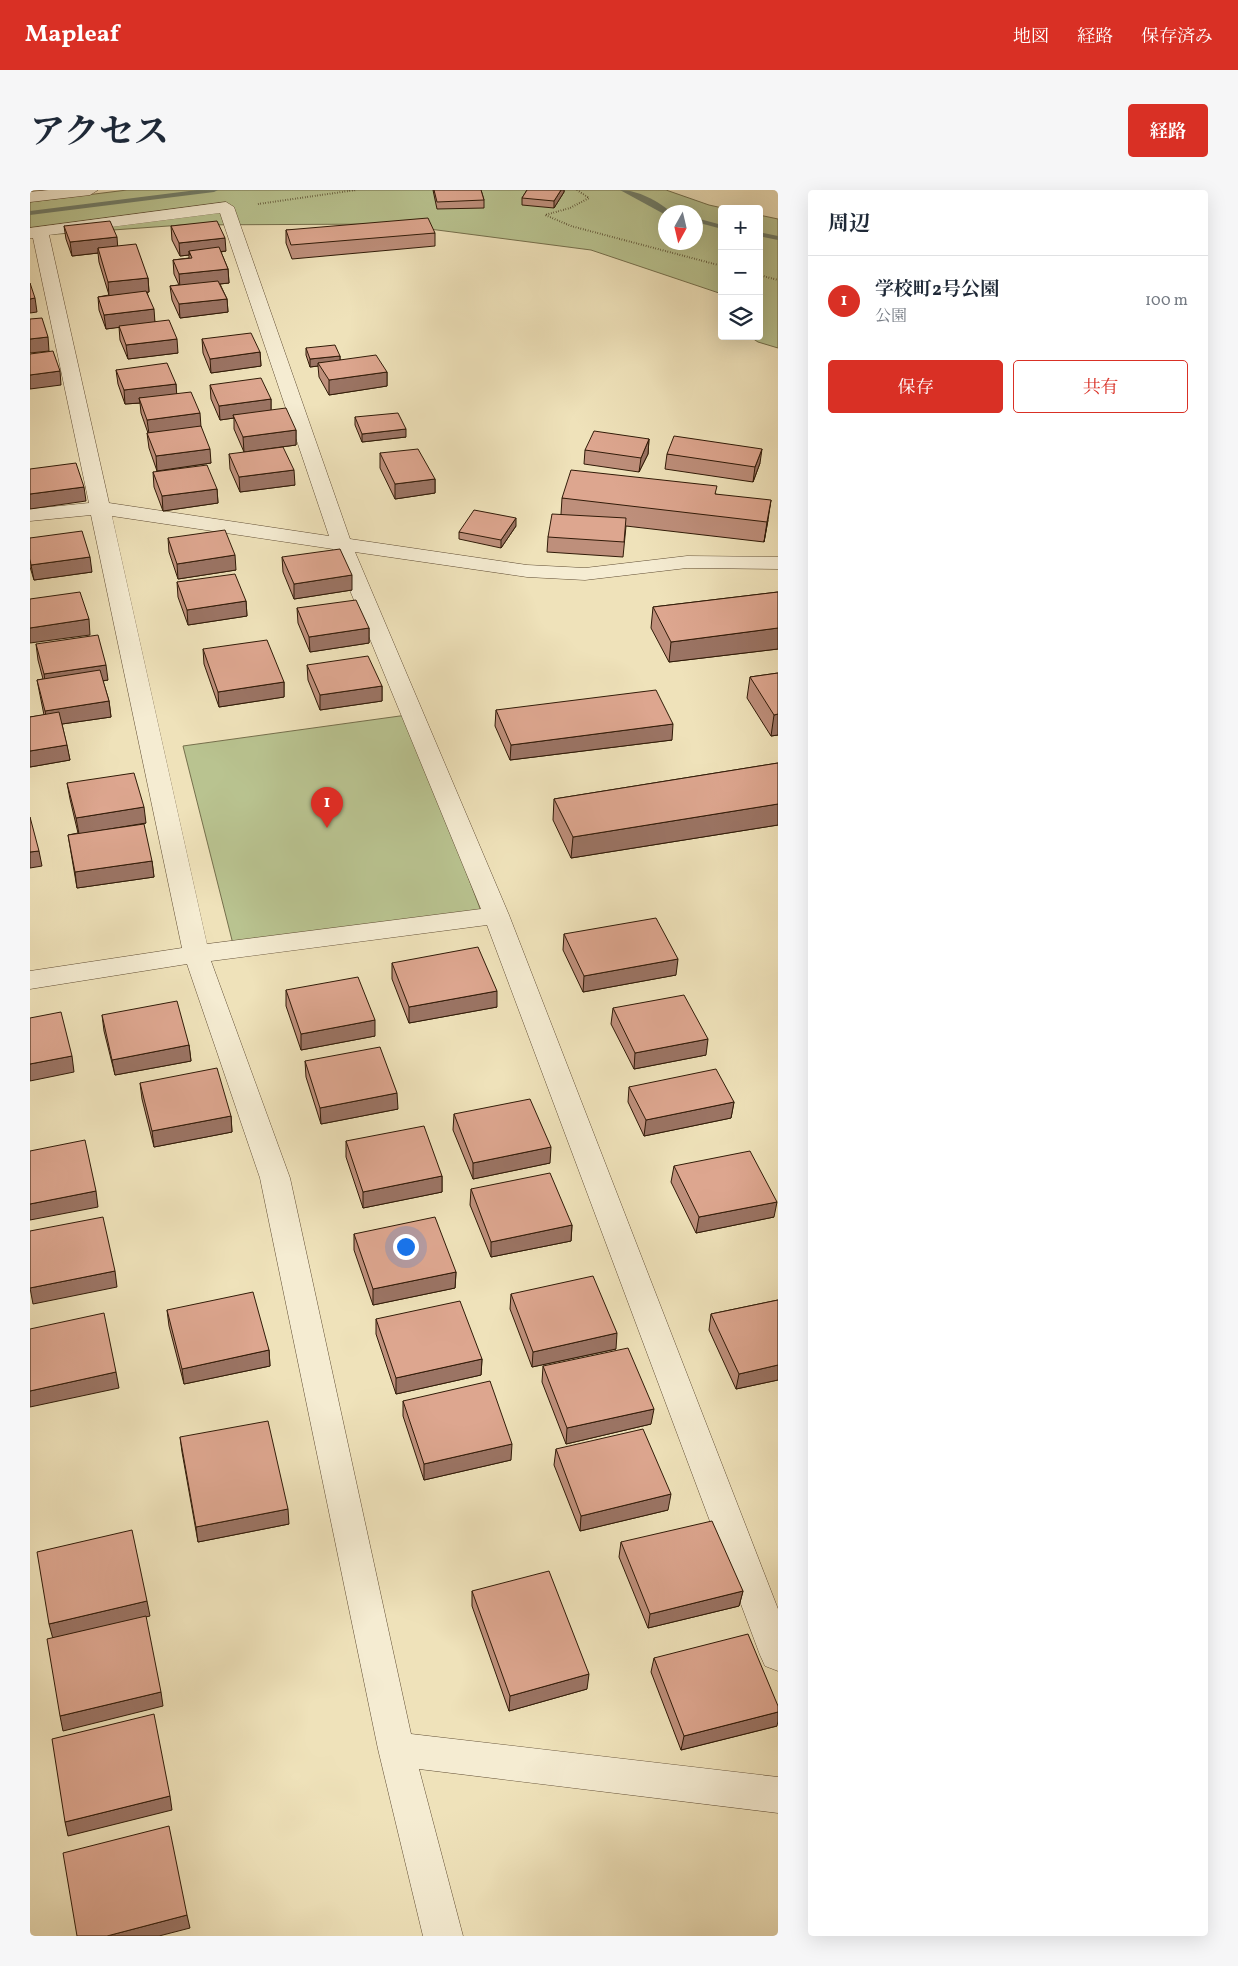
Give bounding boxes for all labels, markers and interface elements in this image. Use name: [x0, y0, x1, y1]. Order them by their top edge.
text: Mapleaf: [25, 18, 119, 52]
text: 地図: [1013, 25, 1049, 50]
text: 経路: [1077, 25, 1113, 50]
text: 保存済み: [1141, 25, 1213, 50]
button: 経路: [1128, 104, 1208, 157]
text: アクセス: [30, 110, 169, 158]
north arrow: [658, 205, 703, 250]
map controls: [718, 205, 763, 340]
button: +: [718, 205, 763, 250]
text: 周辺: [828, 210, 870, 239]
button: −: [718, 250, 763, 295]
text: 学校町2号公園: [875, 277, 999, 303]
text: 1: [841, 290, 847, 312]
text: 100 m: [1145, 290, 1188, 312]
button: layers: [718, 295, 763, 340]
text: 公園: [875, 306, 907, 328]
button: 保存: [828, 360, 1003, 413]
button: 共有: [1013, 360, 1188, 413]
pin: 1: [311, 787, 343, 828]
your location: [393, 1234, 419, 1260]

